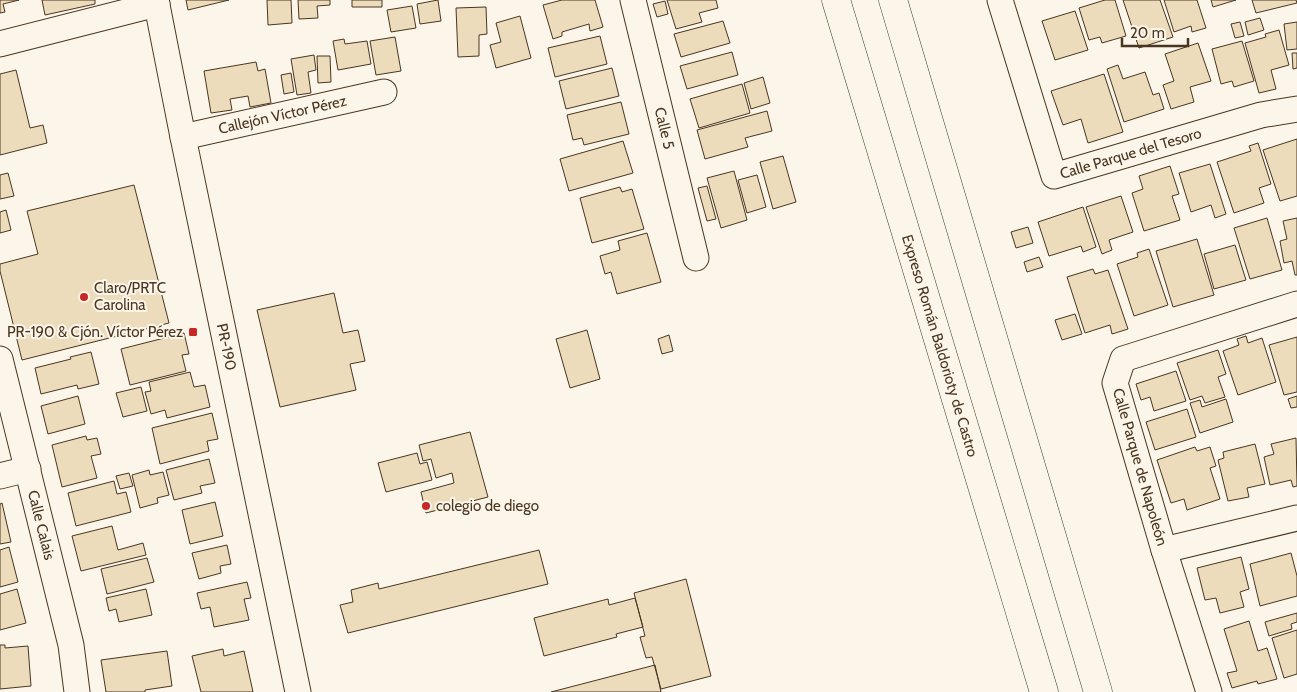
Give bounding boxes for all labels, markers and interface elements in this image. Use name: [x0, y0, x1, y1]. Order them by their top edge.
scale bar: [1122, 15, 1188, 47]
text: 20 m: [1130, 24, 1165, 42]
street label: Callejón Víctor Pérez: [217, 92, 348, 138]
street label: Calle 5: [651, 105, 678, 151]
street label: Calle Parque del Tesoro: [1058, 124, 1204, 183]
street label: Expreso Román Baldorioty de Castro: [898, 232, 982, 459]
place label: Claro/PRTC Carolina: [94, 279, 166, 314]
marker: Claro/PRTC Carolina: [78, 291, 90, 303]
street label: PR-190: [213, 322, 240, 372]
place label: PR-190 & Cjón. Víctor Pérez: [7, 323, 183, 341]
marker: PR-190 & Cjón. Víctor Pérez: [187, 326, 199, 338]
street label: Calle Parque de Napoleón: [1109, 386, 1171, 548]
street label: Calle Calais: [24, 488, 59, 562]
place label: colegio de diego: [436, 497, 539, 515]
marker: colegio de diego: [420, 500, 432, 512]

